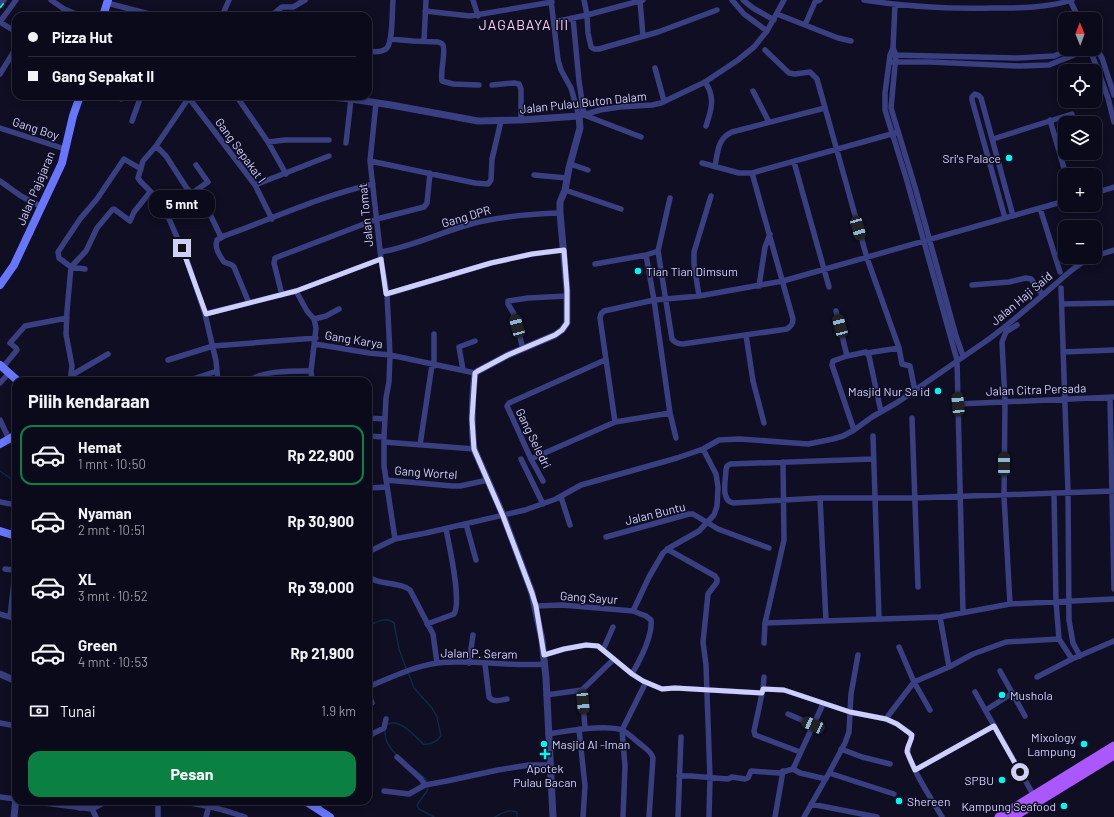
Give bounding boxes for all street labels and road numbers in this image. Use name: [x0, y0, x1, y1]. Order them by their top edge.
street label: Jalan Pulau Buton Dalam: [519, 88, 647, 116]
street label: Gang Boy: [11, 114, 61, 142]
street label: Gang Sepakat I: [213, 115, 269, 185]
street label: Jalan Pajajaran: [13, 149, 57, 227]
street label: Jalan Tomat: [355, 183, 375, 247]
street label: Gang DPR: [440, 202, 492, 230]
street label: Jalan Haji Said: [987, 268, 1055, 328]
street label: Gang Karya: [324, 328, 384, 350]
street label: Jalan Citra Persada: [985, 380, 1087, 398]
street label: Gang Seledri: [513, 406, 555, 470]
street label: Gang Wortel: [394, 463, 458, 481]
street label: Jalan Buntu: [623, 499, 687, 527]
street label: Gang Sayur: [560, 588, 619, 606]
street label: Jalan P. Seram: [440, 645, 518, 661]

